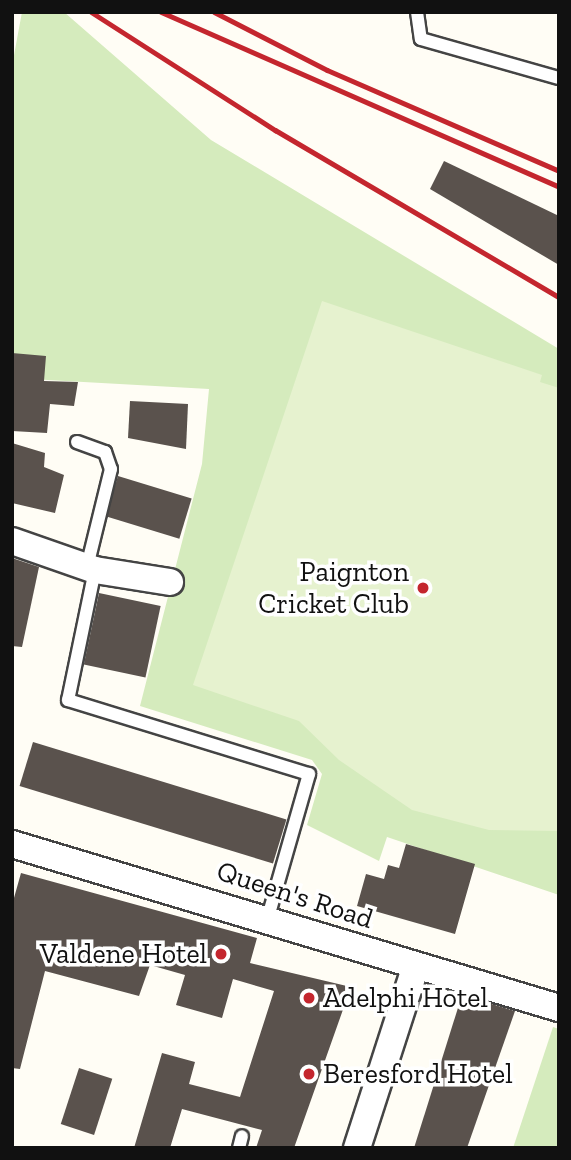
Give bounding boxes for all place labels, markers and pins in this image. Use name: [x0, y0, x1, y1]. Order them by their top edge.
place label: Paignton Cricket Club: [258, 555, 409, 621]
marker: Paignton Cricket Club: [415, 580, 431, 596]
place label: Valdene Hotel: [40, 937, 207, 971]
marker: Valdene Hotel: [213, 946, 229, 962]
place label: Adelphi Hotel: [323, 981, 488, 1015]
marker: Adelphi Hotel: [301, 990, 317, 1006]
place label: Beresford Hotel: [323, 1057, 513, 1091]
marker: Beresford Hotel: [301, 1066, 317, 1082]

